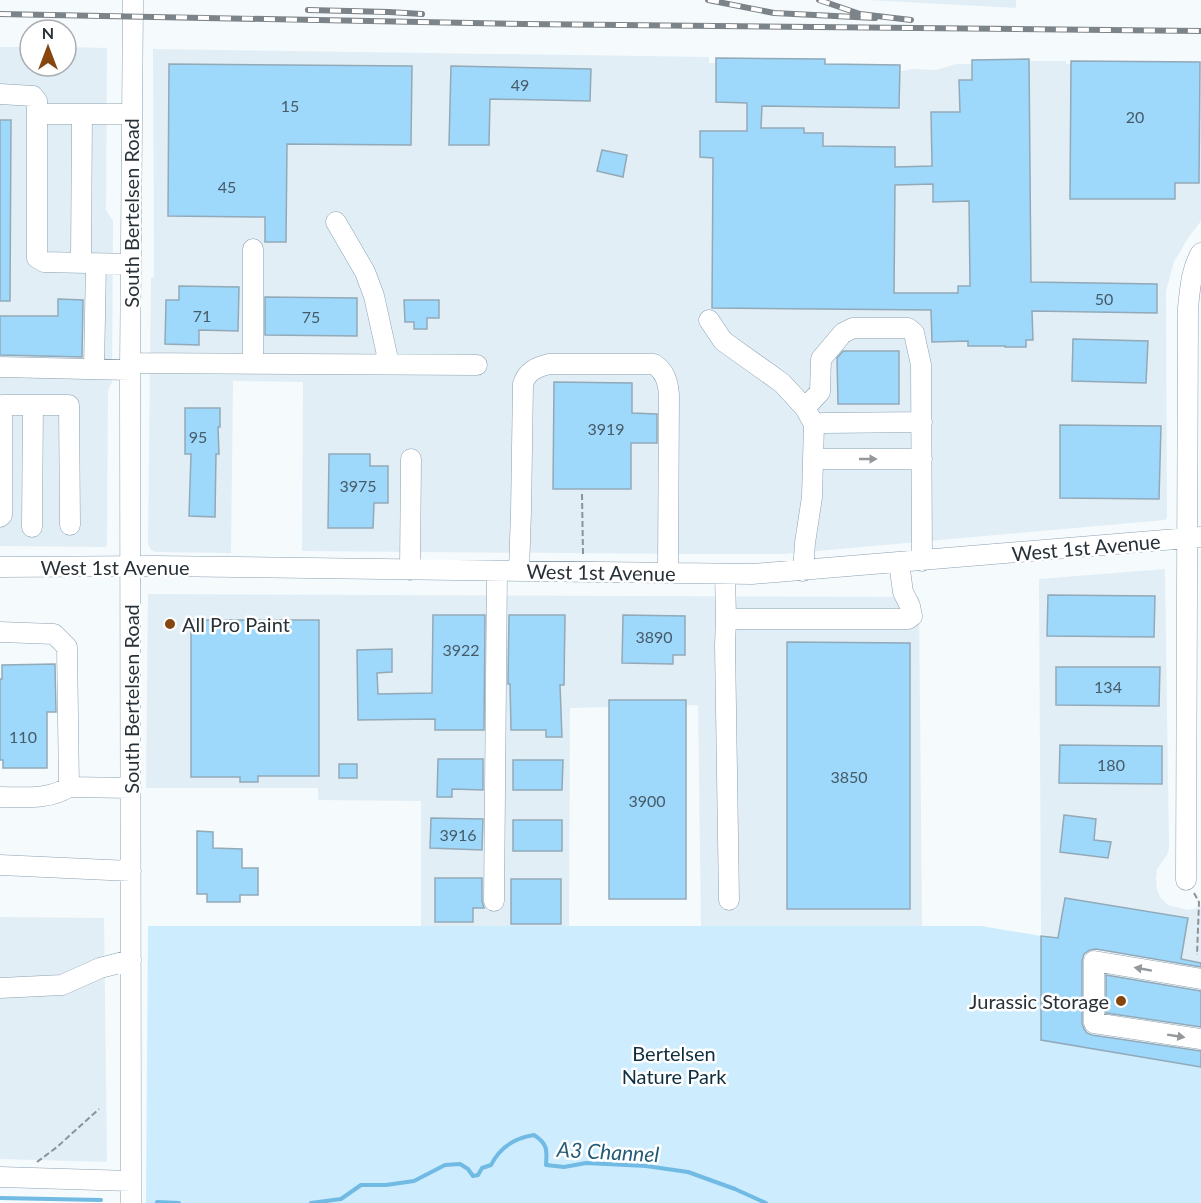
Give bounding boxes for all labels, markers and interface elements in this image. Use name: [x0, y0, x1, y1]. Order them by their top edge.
north arrow: [18, 18, 78, 78]
text: N: [42, 23, 54, 42]
house number: 49: [511, 75, 529, 94]
house number: 15: [281, 96, 299, 115]
house number: 20: [1126, 107, 1144, 126]
street label: South Bertelsen Road: [119, 118, 143, 308]
house number: 45: [218, 177, 236, 196]
house number: 50: [1095, 289, 1113, 308]
house number: 71: [193, 306, 211, 325]
house number: 75: [302, 307, 320, 326]
house number: 3919: [587, 419, 625, 438]
house number: 95: [189, 427, 207, 446]
one-way arrow: [858, 454, 877, 464]
house number: 3975: [339, 476, 377, 495]
street label: West 1st Avenue: [1011, 529, 1161, 565]
street label: West 1st Avenue: [40, 555, 190, 579]
street label: West 1st Avenue: [526, 559, 676, 585]
street label: South Bertelsen Road: [119, 604, 143, 794]
place label: All Pro Paint: [182, 612, 290, 636]
marker: All Pro Paint: [163, 617, 177, 631]
house number: 3890: [635, 627, 673, 646]
house number: 3922: [442, 640, 480, 659]
house number: 134: [1094, 677, 1122, 696]
house number: 110: [9, 727, 37, 746]
house number: 180: [1097, 755, 1125, 774]
house number: 3850: [830, 767, 868, 786]
house number: 3900: [628, 791, 666, 810]
house number: 3916: [439, 825, 477, 844]
one-way arrow: [1134, 965, 1153, 974]
place label: Jurassic Storage: [969, 989, 1109, 1013]
marker: Jurassic Storage: [1114, 994, 1128, 1008]
one-way arrow: [1166, 1031, 1185, 1040]
park label: Bertelsen Nature Park: [622, 1041, 727, 1088]
water label: A3 Channel: [555, 1136, 660, 1166]

